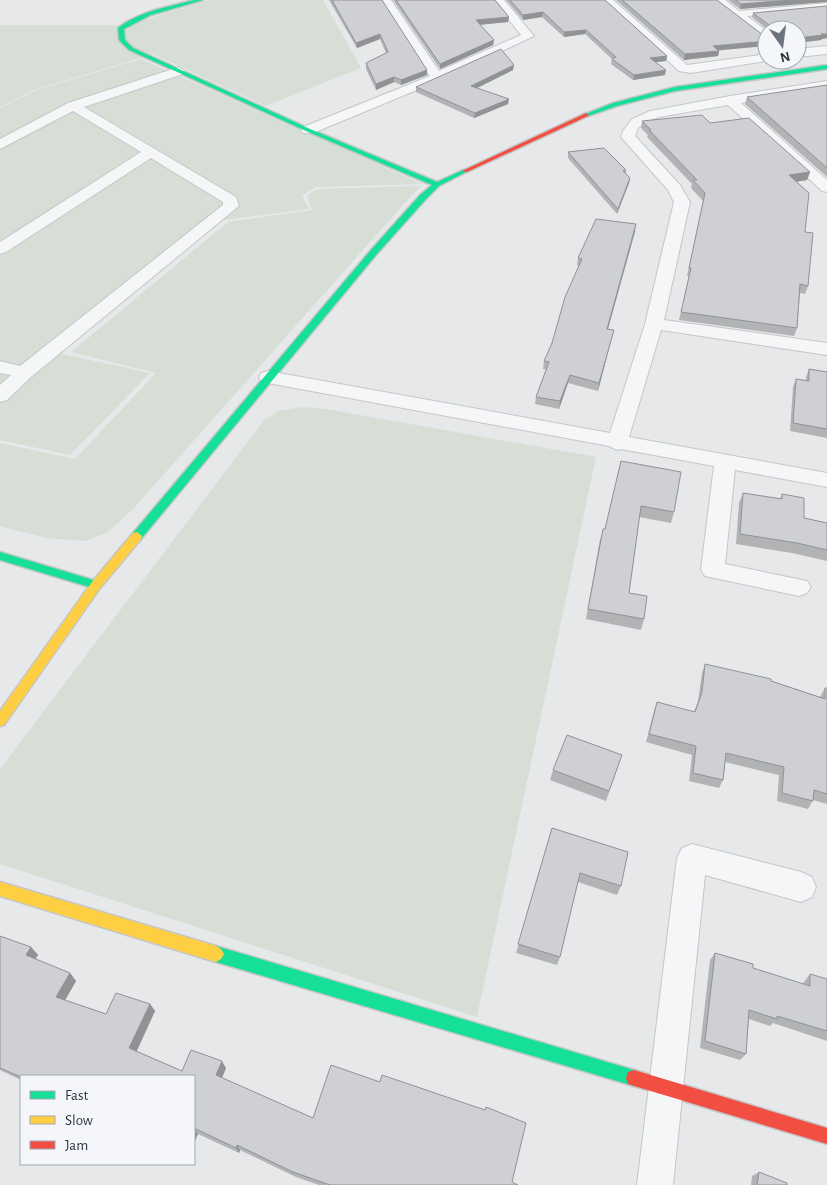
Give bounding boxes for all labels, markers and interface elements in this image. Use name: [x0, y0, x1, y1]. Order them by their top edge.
north arrow: [757, 20, 807, 70]
text: N: [778, 49, 791, 65]
legend: [20, 1075, 195, 1165]
text: Fast: [65, 1088, 89, 1103]
text: Slow: [65, 1113, 93, 1128]
text: Jam: [65, 1138, 88, 1153]

